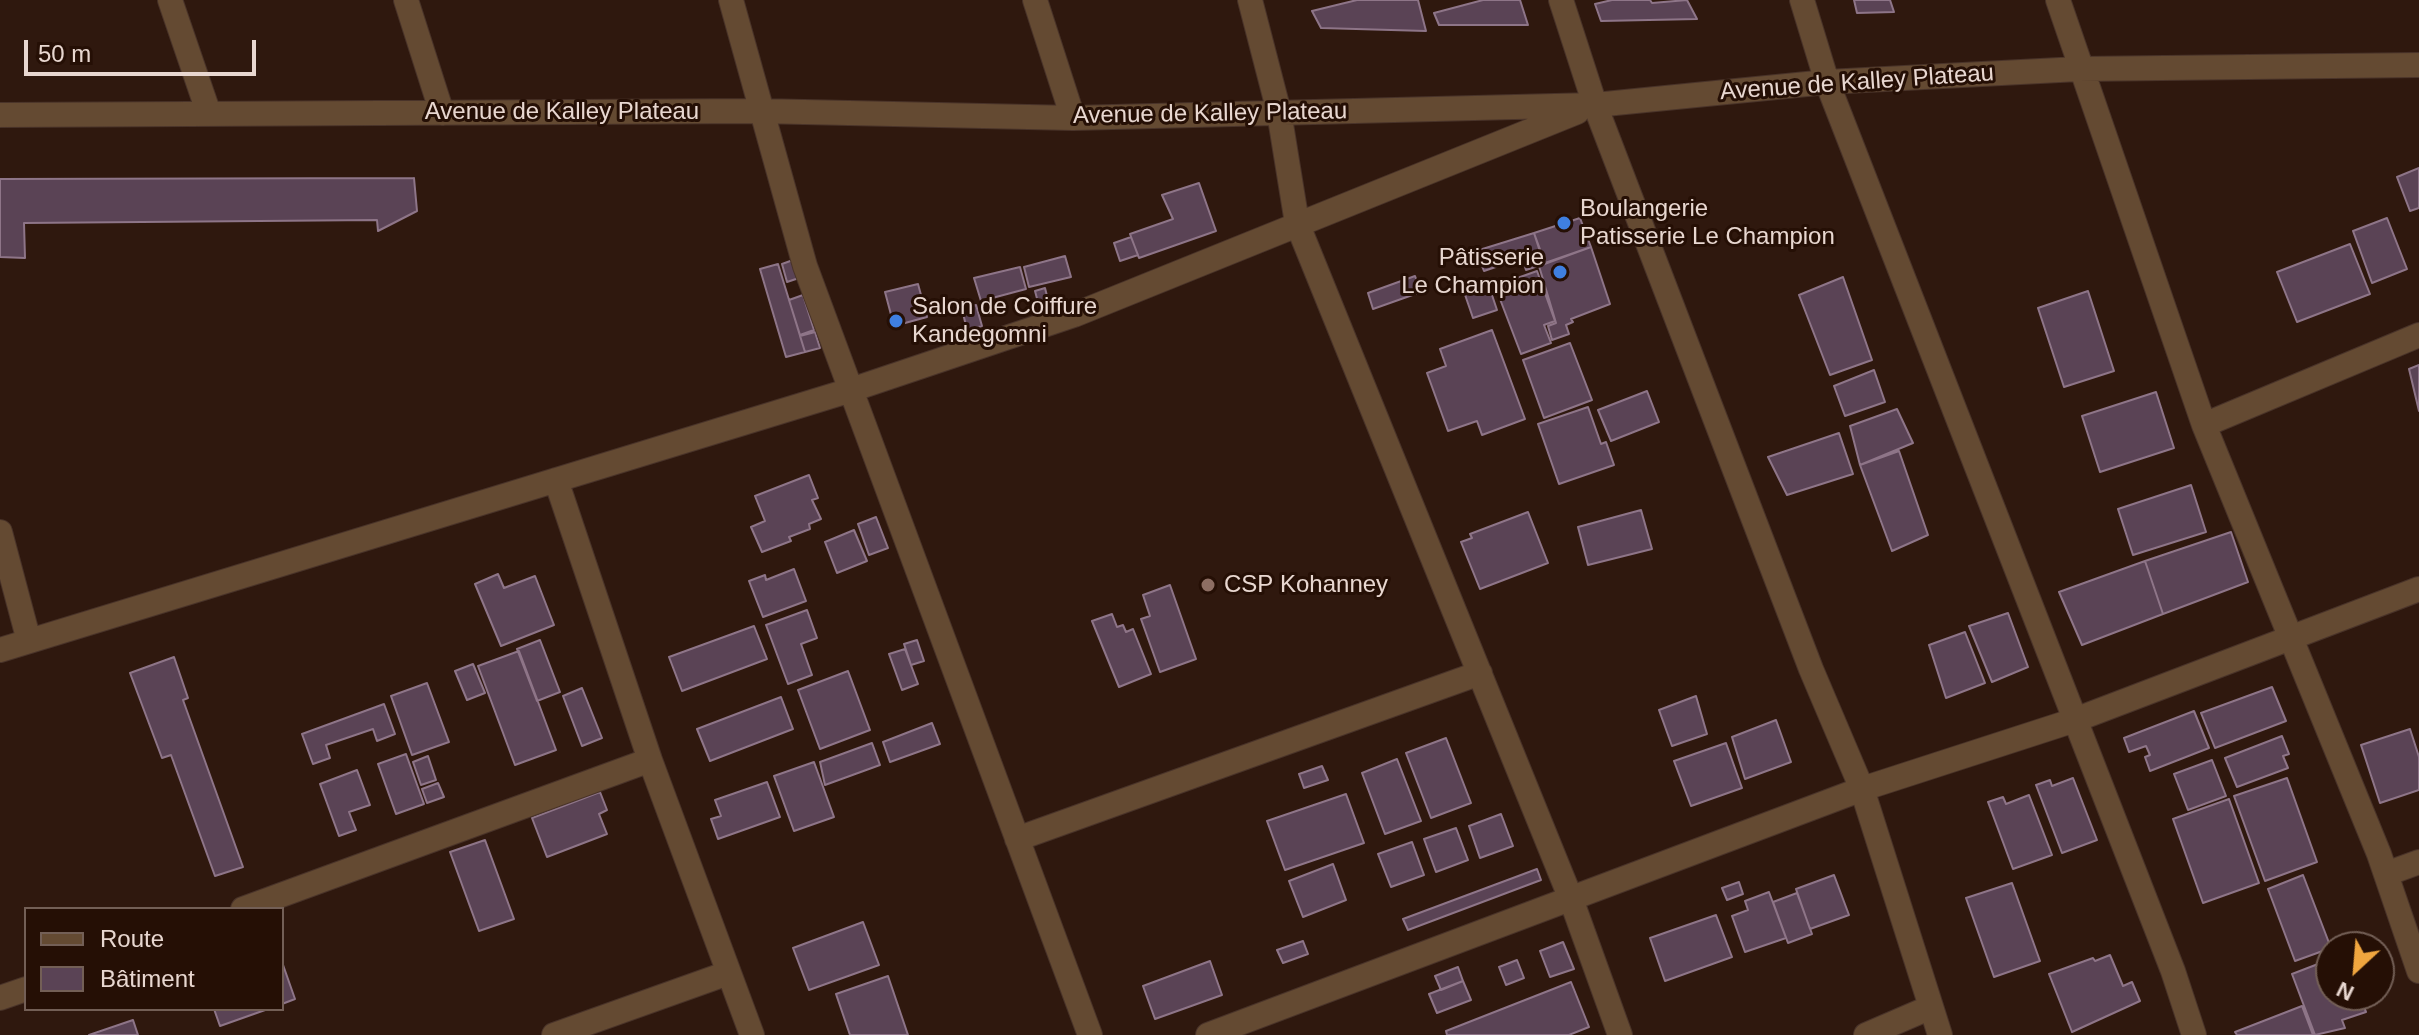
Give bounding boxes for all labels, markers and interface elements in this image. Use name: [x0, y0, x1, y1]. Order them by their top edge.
scale bar: [28, 24, 260, 74]
text: 50 m: [38, 40, 91, 67]
street label: Avenue de Kalley Plateau: [1719, 59, 1995, 107]
street label: Avenue de Kalley Plateau: [1073, 97, 1347, 131]
street label: Avenue de Kalley Plateau: [425, 98, 699, 126]
place label: Boulangerie Patisserie Le Champion: [1580, 195, 1835, 251]
marker: Boulangerie Patisserie Le Champion: [1555, 214, 1573, 232]
place label: Pâtisserie Le Champion: [1401, 244, 1544, 300]
marker: Pâtisserie Le Champion: [1551, 263, 1569, 281]
place label: Salon de Coiffure Kandegomni: [912, 293, 1097, 349]
marker: Salon de Coiffure Kandegomni: [887, 312, 905, 330]
place label: CSP Kohanney: [1224, 571, 1388, 599]
marker: CSP Kohanney: [1199, 576, 1217, 594]
legend: [24, 907, 284, 1011]
text: Route: [100, 925, 164, 952]
north arrow: [2315, 931, 2395, 1011]
text: Bâtiment: [100, 965, 195, 992]
text: N: [2333, 977, 2358, 1006]

